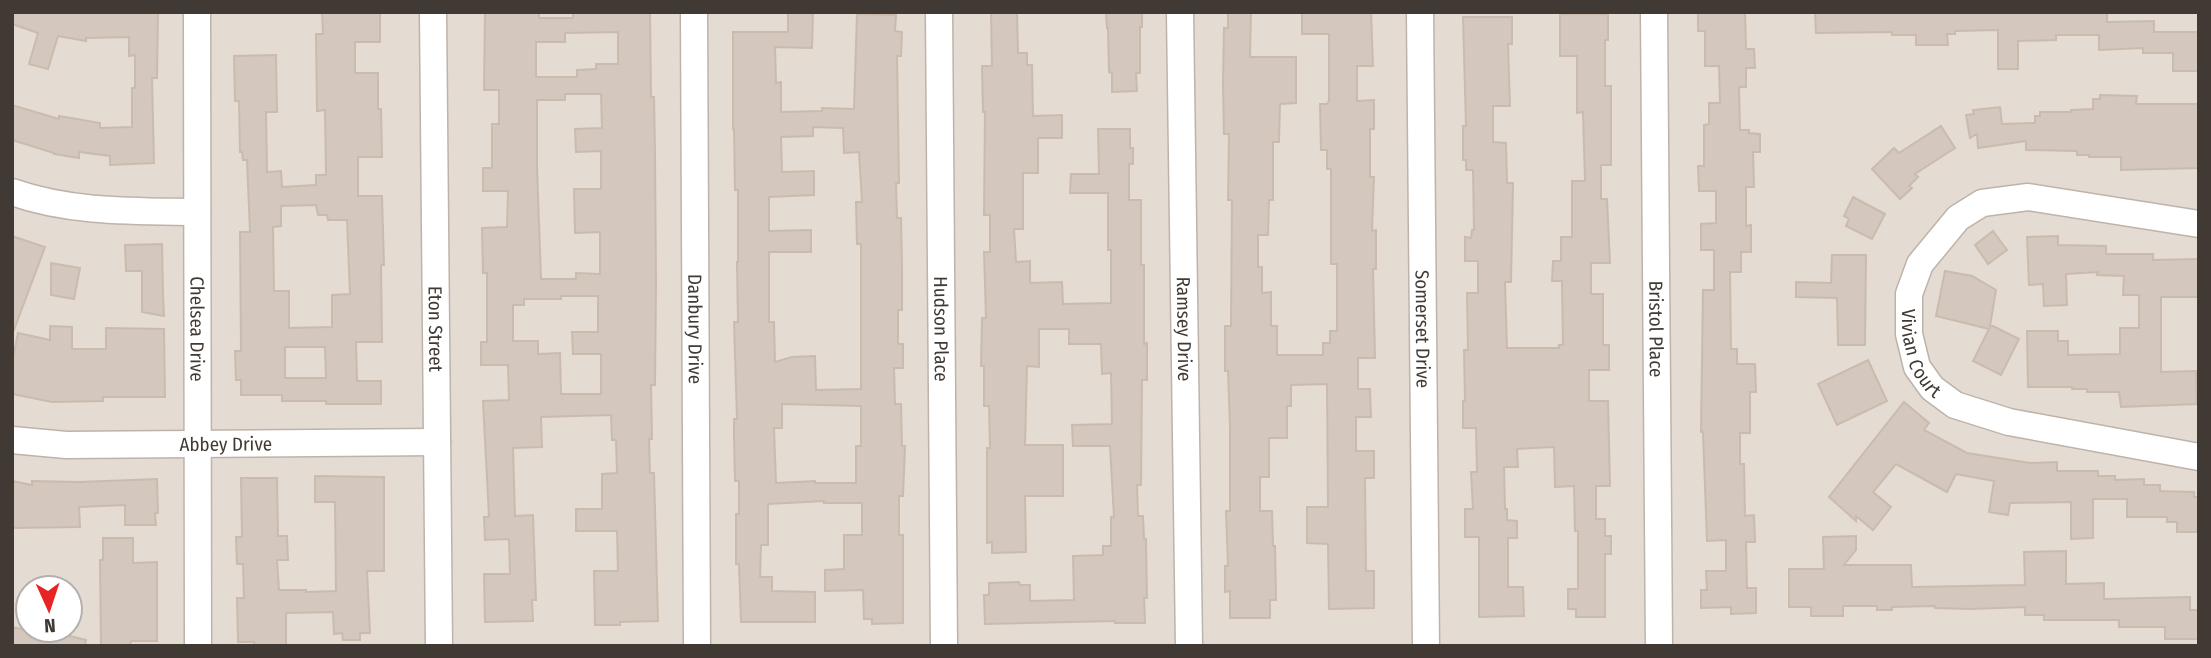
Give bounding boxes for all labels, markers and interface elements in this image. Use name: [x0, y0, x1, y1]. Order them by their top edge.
street label: Somerset Drive: [1411, 270, 1435, 388]
street label: Danbury Drive: [684, 274, 707, 384]
street label: Chelsea Drive: [186, 276, 209, 382]
street label: Hudson Place: [930, 276, 953, 382]
street label: Ramsey Drive: [1172, 276, 1197, 382]
street label: Bristol Place: [1645, 281, 1668, 377]
street label: Eton Street: [424, 286, 448, 373]
street label: Vivian Court: [1897, 309, 1946, 403]
street label: Abbey Drive: [179, 432, 272, 456]
north arrow: [14, 574, 84, 644]
text: N: [44, 614, 56, 637]

